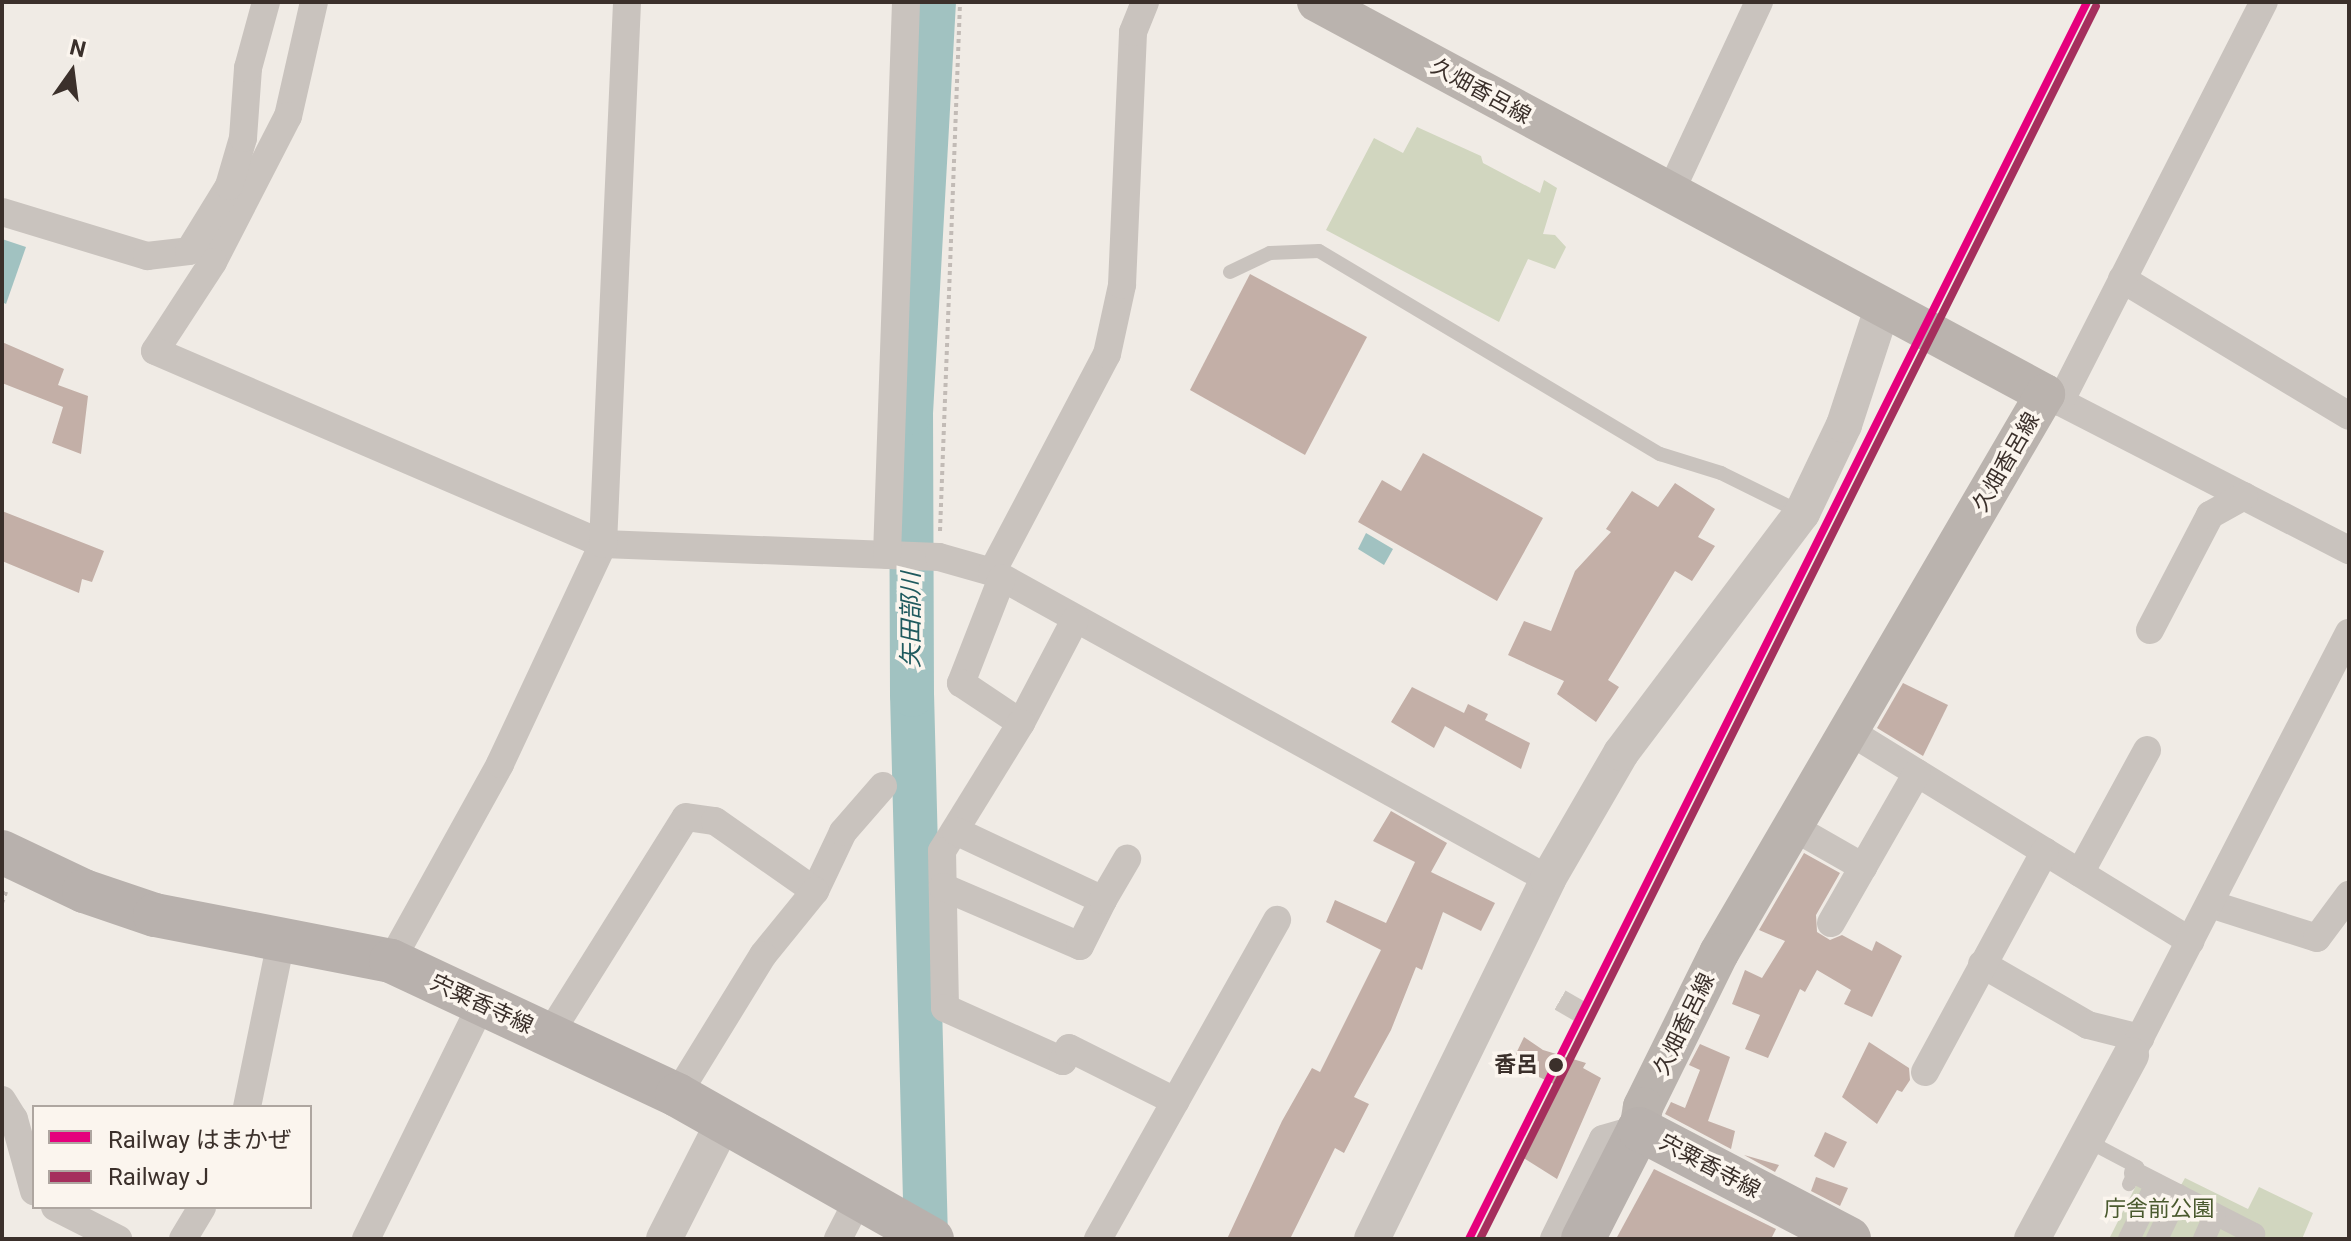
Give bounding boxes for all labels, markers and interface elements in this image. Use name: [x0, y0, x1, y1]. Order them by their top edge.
north arrow: [32, 32, 112, 112]
text: N: [67, 34, 88, 62]
street label: 久畑香呂線: [1426, 53, 1536, 129]
street label: 久畑香呂線: [1967, 408, 2045, 516]
water label: 矢田部川: [898, 572, 926, 668]
street label: 宍粟香寺線: [427, 969, 537, 1039]
street label: 久畑香呂線: [1648, 969, 1720, 1079]
place label: 香呂: [1494, 1052, 1538, 1078]
marker: 香呂: [1545, 1054, 1567, 1076]
legend: [32, 1105, 312, 1209]
text: Railway はまかぜ: [108, 1126, 292, 1154]
street label: 宍粟香寺線: [1655, 1129, 1765, 1203]
text: Railway J: [108, 1163, 209, 1191]
park label: 庁舎前公園: [2104, 1196, 2214, 1222]

